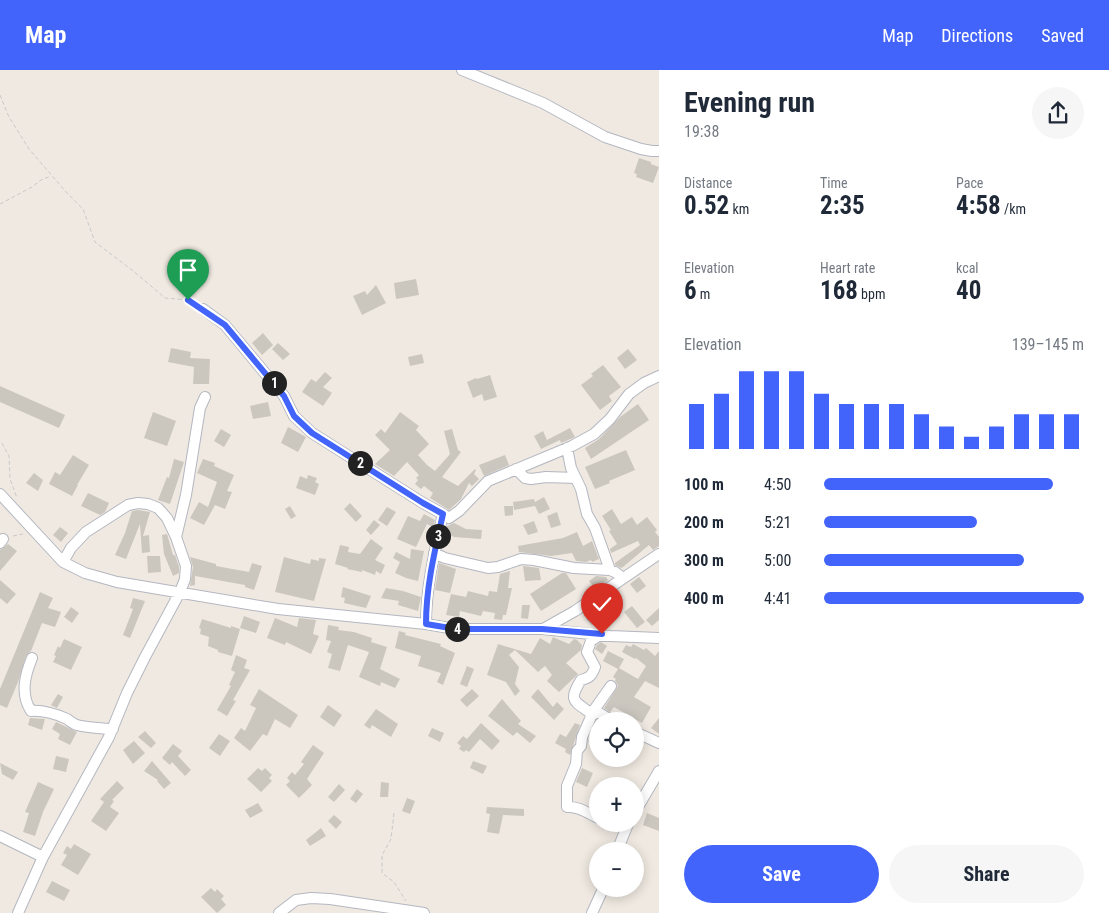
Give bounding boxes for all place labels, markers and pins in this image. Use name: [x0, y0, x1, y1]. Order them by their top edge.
pin: [167, 249, 209, 300]
pin: 1: [262, 370, 286, 396]
pin: 2: [348, 450, 372, 476]
pin: 3: [426, 524, 450, 548]
pin: [581, 583, 623, 634]
pin: 4: [444, 616, 470, 642]

